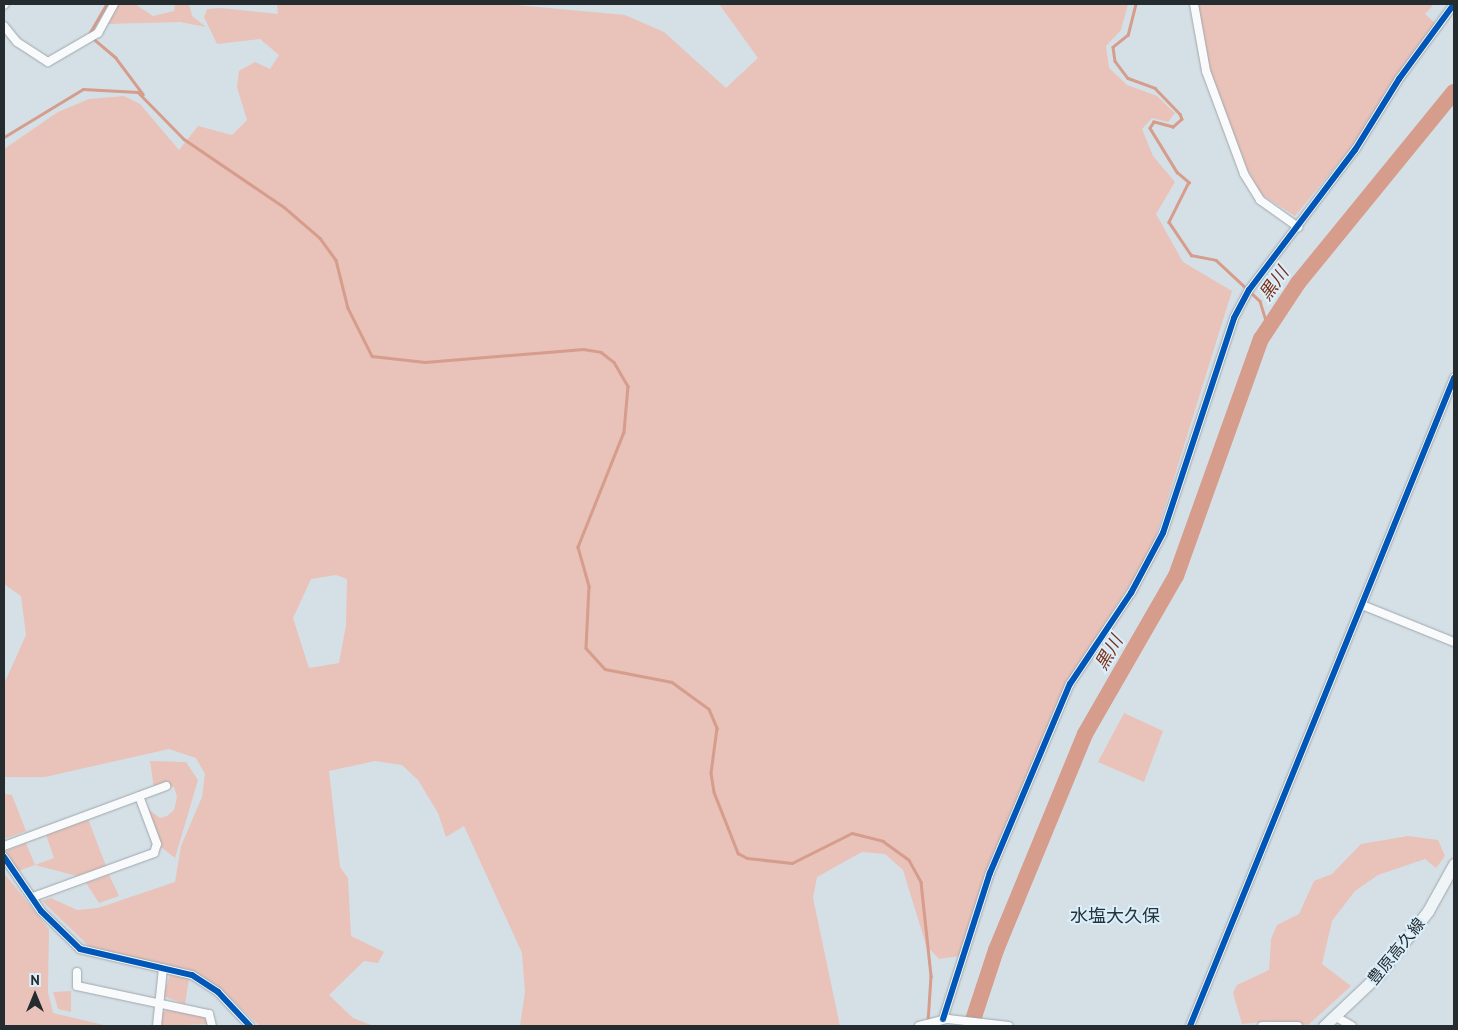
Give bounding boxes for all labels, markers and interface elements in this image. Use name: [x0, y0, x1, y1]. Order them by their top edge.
water label: 黒川: [1255, 263, 1293, 305]
water label: 黒川: [1091, 632, 1127, 674]
district label: 水塩大久保: [1070, 905, 1160, 927]
street label: 豊原高久線: [1363, 914, 1429, 988]
north arrow: [10, 970, 60, 1020]
text: N: [30, 971, 40, 989]

